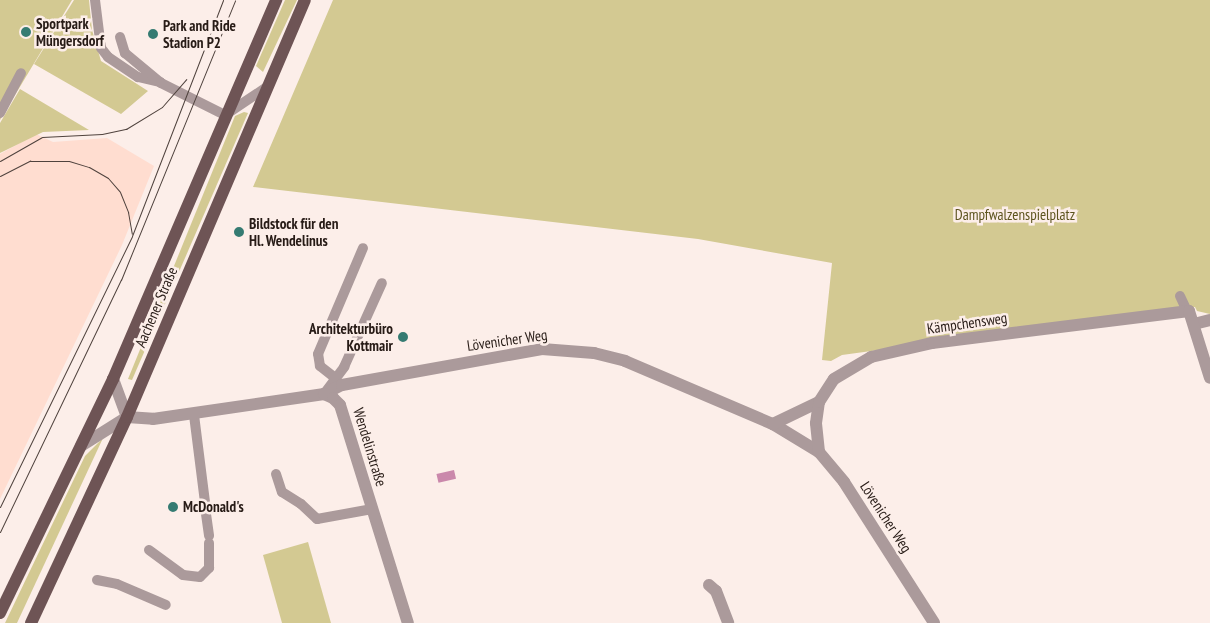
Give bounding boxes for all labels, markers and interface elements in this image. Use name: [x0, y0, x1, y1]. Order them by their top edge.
place label: Sportpark Müngersdorf: [36, 14, 104, 49]
place label: Park and Ride Stadion P2: [163, 16, 236, 51]
marker: Sportpark Müngersdorf: [20, 26, 32, 38]
marker: Park and Ride Stadion P2: [147, 28, 159, 40]
park label: Dampfwalzenspielplatz: [955, 206, 1075, 224]
place label: Bildstock für den Hl. Wendelinus: [249, 214, 339, 249]
marker: Bildstock für den Hl. Wendelinus: [233, 226, 245, 238]
street label: Aachener Straße: [131, 264, 181, 350]
street label: Kämpchensweg: [926, 308, 1008, 338]
place label: Architekturbüro Kottmair: [309, 319, 393, 354]
street label: Lövenicher Weg: [466, 325, 548, 355]
marker: Architekturbüro Kottmair: [397, 331, 409, 343]
street label: Wendelinstraße: [350, 406, 390, 488]
street label: Lövenicher Weg: [856, 478, 916, 556]
place label: McDonald's: [183, 498, 244, 516]
marker: McDonald's: [167, 501, 179, 513]

